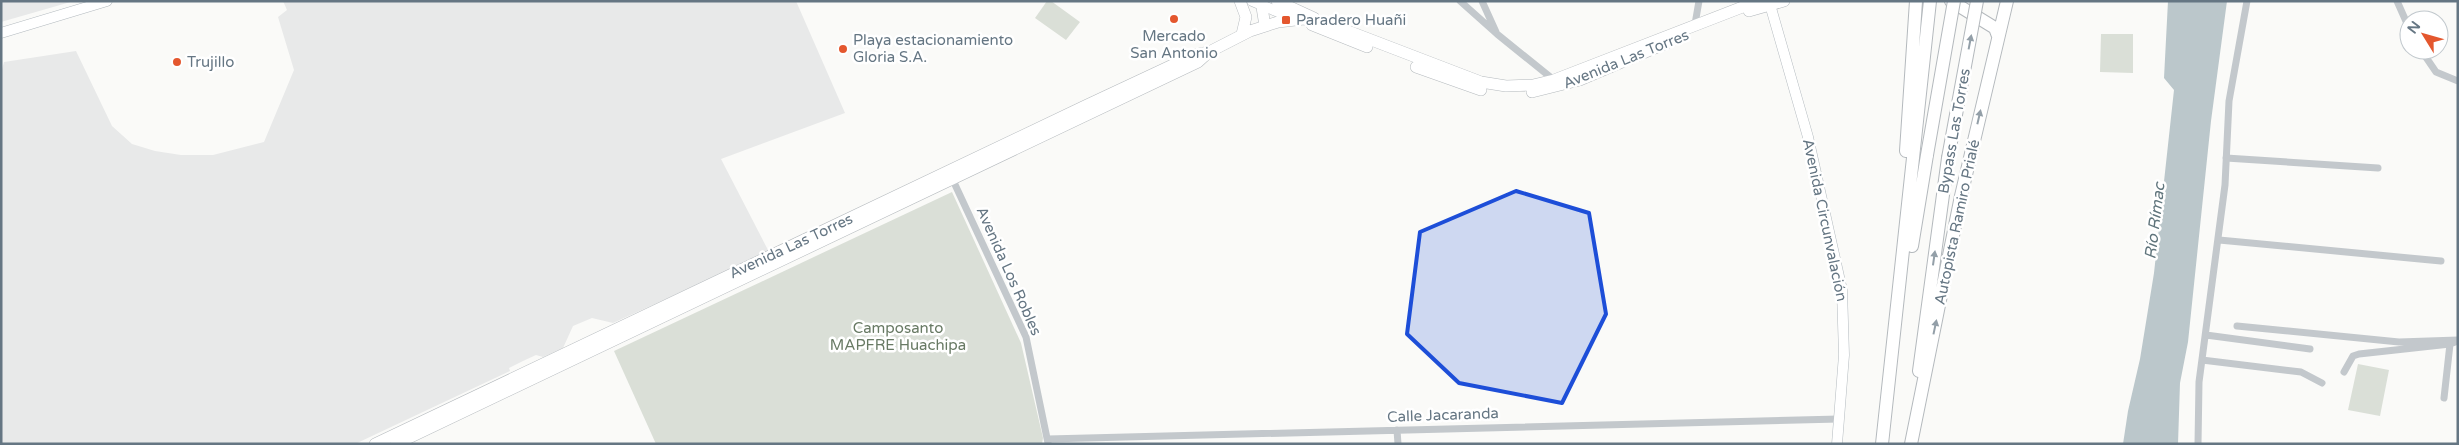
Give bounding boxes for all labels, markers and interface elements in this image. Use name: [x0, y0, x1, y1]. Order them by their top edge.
north arrow: [2399, 10, 2449, 60]
place label: Paradero Huañi: [1296, 11, 1406, 29]
marker: Mercado San Antonio: [1168, 13, 1180, 25]
marker: Paradero Huañi: [1280, 14, 1292, 26]
text: N: [2404, 18, 2424, 37]
street label: Avenida Las Torres: [1560, 26, 1692, 92]
place label: Mercado San Antonio: [1130, 27, 1218, 62]
place label: Playa estacionamiento Gloria S.A.: [853, 31, 1013, 66]
one-way arrow: [1966, 33, 1974, 49]
marker: Playa estacionamiento Gloria S.A.: [837, 43, 849, 55]
place label: Trujillo: [187, 53, 234, 71]
marker: Trujillo: [171, 56, 183, 68]
street label: Bypass Las Torres: [1934, 67, 1974, 195]
one-way arrow: [1975, 109, 1983, 124]
street label: Avenida Circunvalación: [1799, 137, 1851, 303]
street label: Autopista Ramiro Prialé: [1931, 138, 1983, 306]
water label: Río Rímac: [2140, 180, 2170, 260]
street label: Avenida Los Robles: [972, 204, 1046, 338]
street label: Avenida Las Torres: [726, 210, 856, 282]
one-way arrow: [1930, 250, 1938, 266]
park label: Camposanto MAPFRE Huachipa: [830, 319, 966, 354]
one-way arrow: [1931, 320, 1939, 335]
street label: Calle Jacaranda: [1387, 404, 1499, 426]

